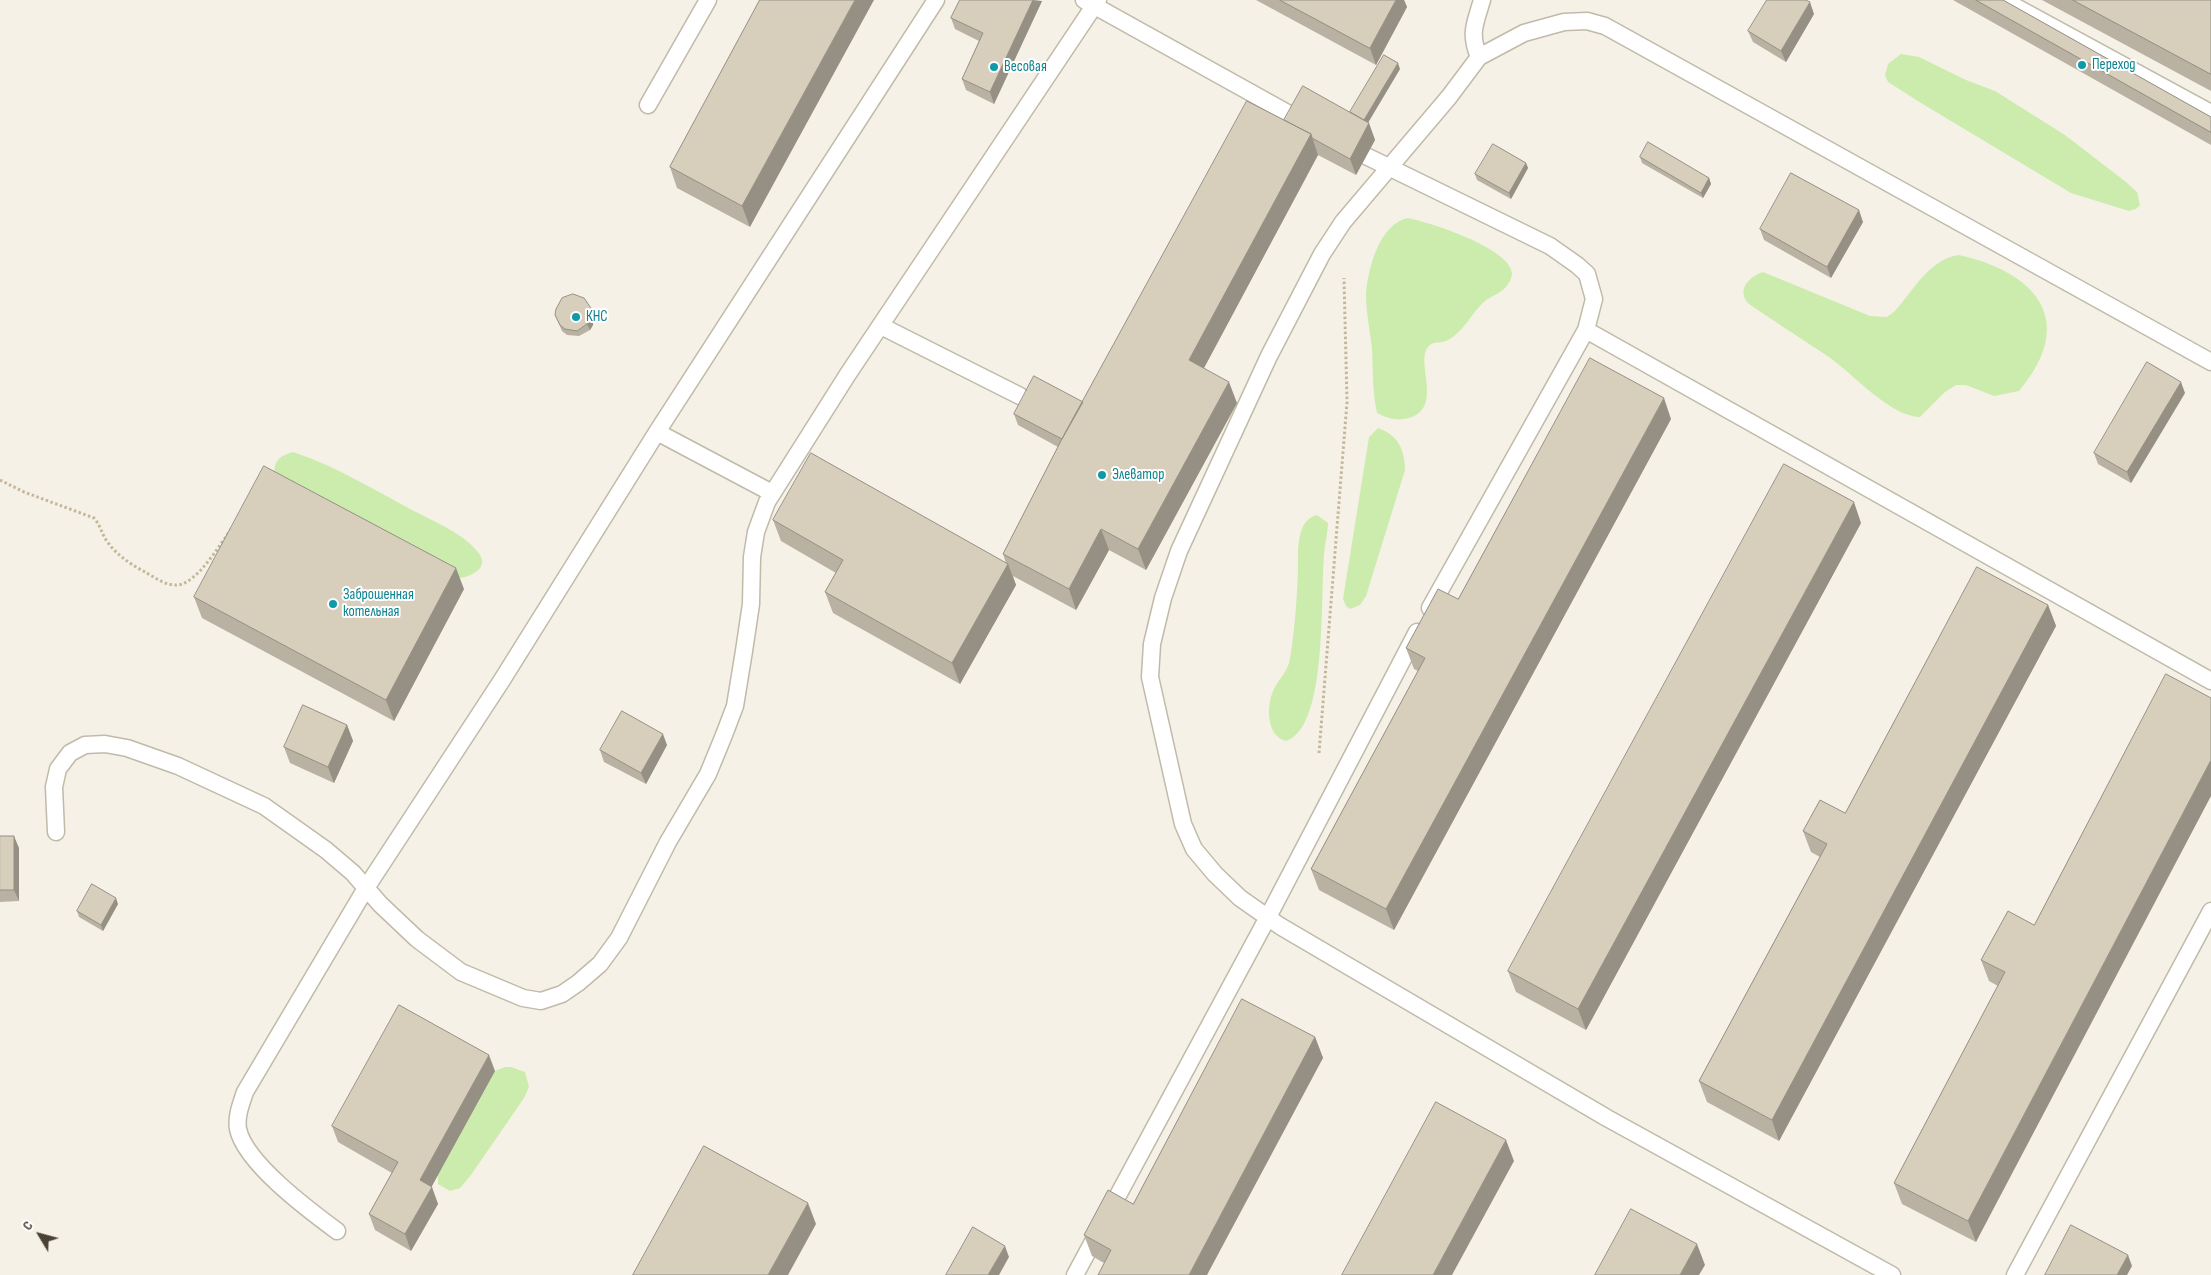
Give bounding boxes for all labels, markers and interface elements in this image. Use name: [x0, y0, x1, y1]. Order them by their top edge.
place label: Переход: [2092, 56, 2136, 74]
place label: Весовая: [1004, 58, 1047, 76]
marker: Переход: [2076, 59, 2088, 71]
marker: Весовая: [988, 61, 1000, 73]
place label: КНС: [586, 308, 608, 326]
marker: КНС: [570, 311, 582, 323]
place label: Элеватор: [1112, 466, 1164, 484]
marker: Элеватор: [1096, 469, 1108, 481]
place label: Заброшенная котельная: [343, 586, 414, 621]
marker: Заброшенная котельная: [327, 598, 339, 610]
north arrow: [15, 1210, 65, 1260]
text: С: [19, 1218, 37, 1234]

